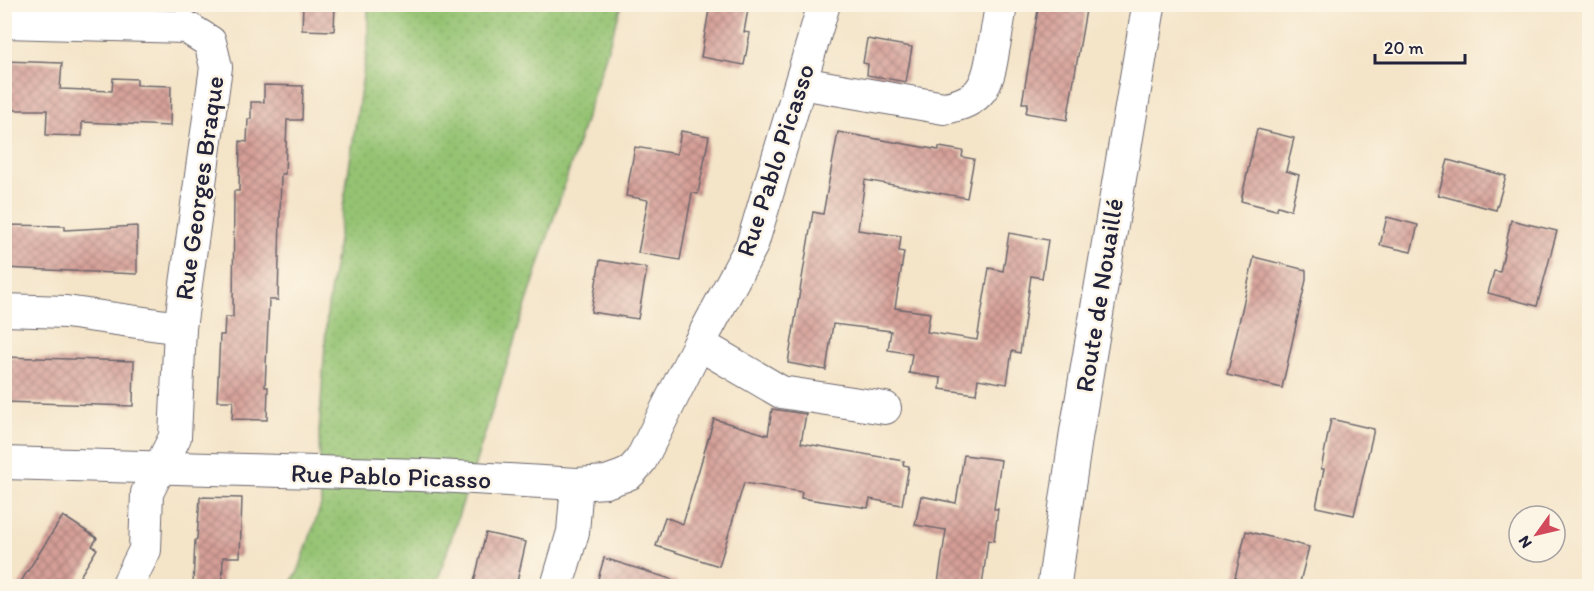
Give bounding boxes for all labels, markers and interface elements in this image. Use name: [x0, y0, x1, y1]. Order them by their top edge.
scale bar: [1375, 27, 1465, 65]
text: 20 m: [1384, 37, 1424, 59]
street label: Rue Pablo Picasso: [729, 60, 821, 260]
street label: Rue Georges Braque: [167, 74, 231, 302]
street label: Route de Nouaillé: [1068, 196, 1130, 394]
street label: Rue Pablo Picasso: [290, 457, 492, 495]
north arrow: [1507, 504, 1567, 564]
text: N: [1514, 532, 1536, 552]

